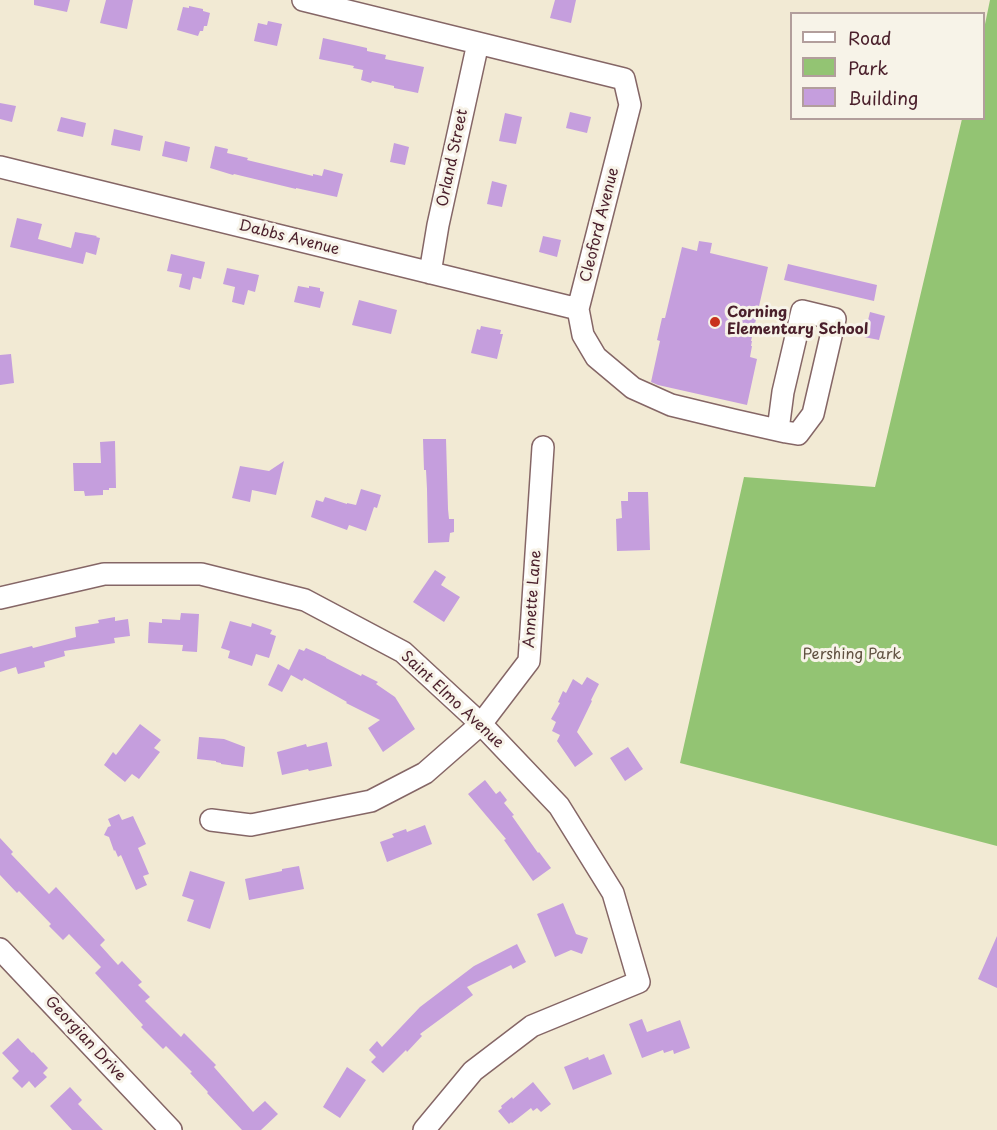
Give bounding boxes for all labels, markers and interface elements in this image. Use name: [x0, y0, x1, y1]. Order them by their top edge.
legend: [790, 12, 985, 120]
text: Road: [848, 24, 892, 51]
text: Park: [848, 54, 888, 81]
text: Building: [848, 84, 918, 111]
street label: Orland Street: [434, 107, 472, 209]
street label: Cleoford Avenue: [577, 166, 623, 284]
street label: Dabbs Avenue: [237, 217, 341, 259]
place label: Corning Elementary School: [727, 304, 868, 339]
marker: Corning Elementary School: [708, 315, 722, 329]
street label: Annette Lane: [521, 549, 545, 649]
park label: Pershing Park: [803, 646, 901, 664]
street label: Saint Elmo Avenue: [397, 648, 507, 752]
street label: Georgian Drive: [41, 993, 129, 1085]

